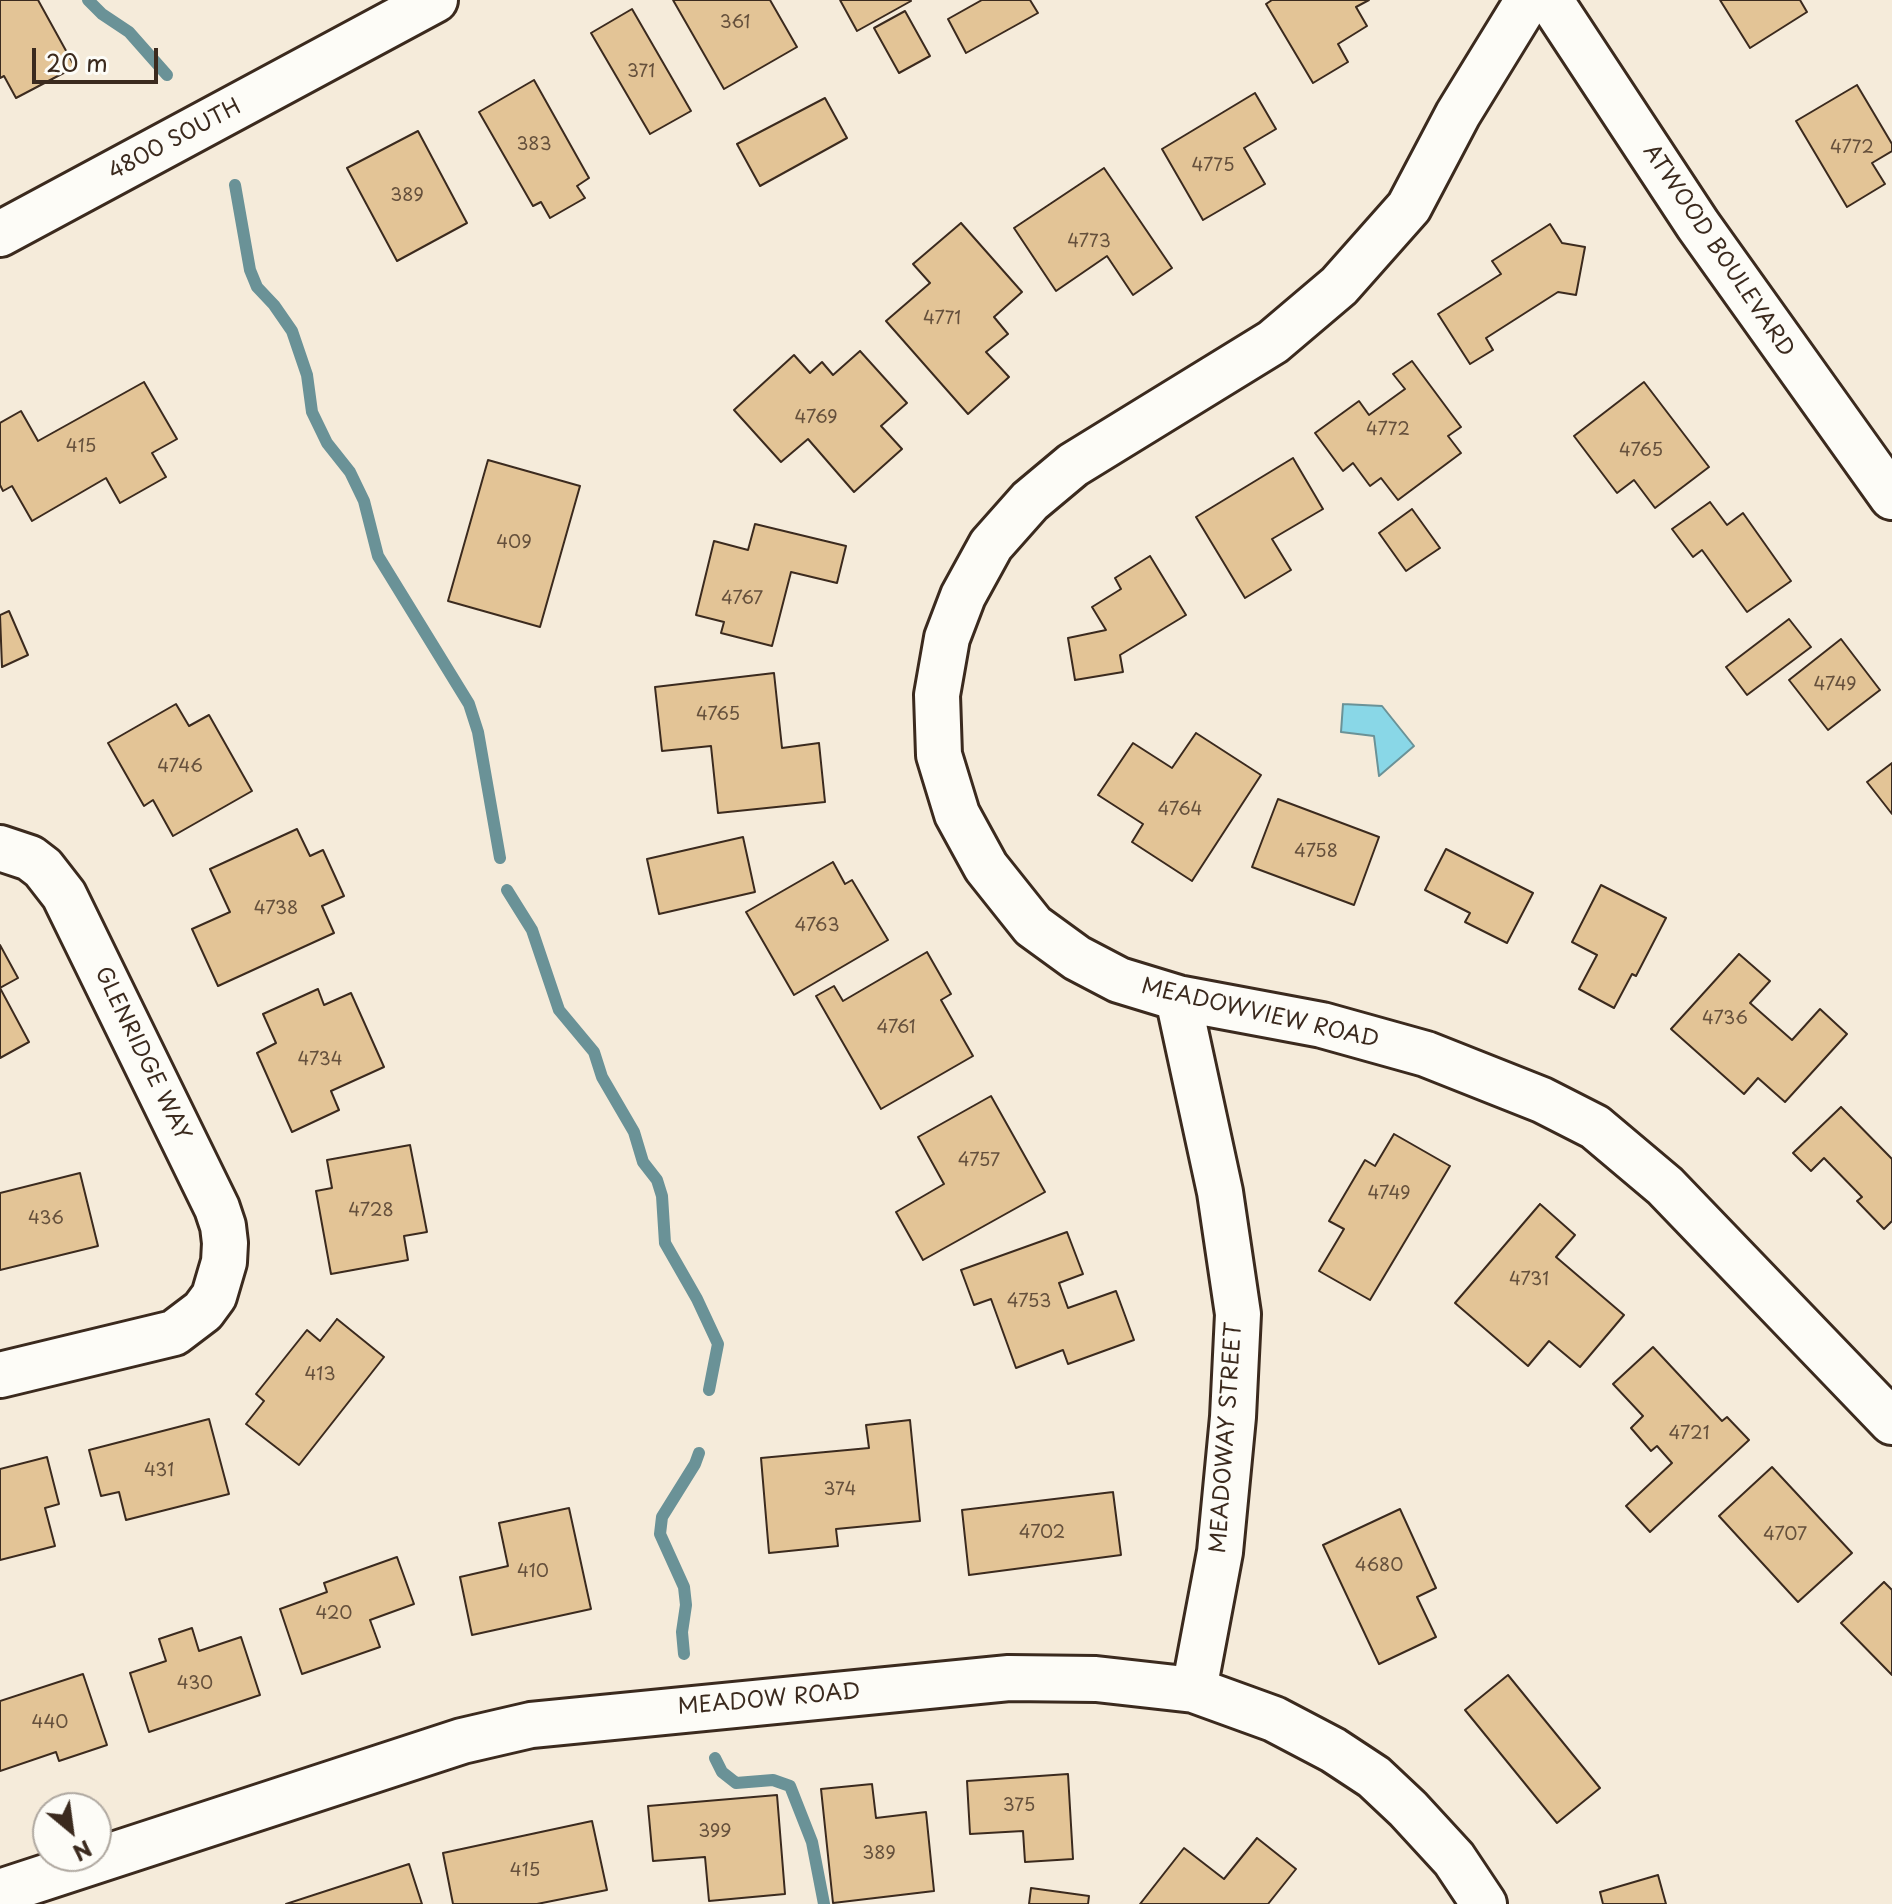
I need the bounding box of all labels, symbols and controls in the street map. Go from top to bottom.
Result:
house number: 361 [720,12,750,34]
scale bar [36,32,162,82]
text: 20 m [46,44,108,80]
house number: 371 [627,61,655,83]
street label: 4800 SOUTH [104,94,246,186]
house number: 383 [516,134,552,156]
house number: 4772 [1830,137,1874,159]
street label: ATWOOD BOULEVARD [1637,140,1799,362]
house number: 4775 [1192,155,1234,177]
house number: 389 [390,185,424,207]
house number: 4773 [1067,231,1111,253]
house number: 4771 [923,308,961,330]
house number: 4769 [795,407,837,429]
house number: 4772 [1366,419,1410,441]
house number: 415 [66,436,96,458]
house number: 4765 [1619,440,1663,462]
house number: 409 [496,532,532,554]
house number: 4767 [721,588,763,610]
house number: 4749 [1813,674,1857,696]
house number: 4765 [696,704,740,726]
house number: 4746 [157,756,203,778]
house number: 4764 [1158,799,1202,821]
house number: 4758 [1294,841,1338,863]
house number: 4738 [254,898,298,920]
house number: 4763 [795,915,839,937]
street label: GLENRIDGE WAY [88,963,196,1145]
street label: MEADOWVIEW ROAD [1139,974,1381,1054]
house number: 4736 [1702,1008,1748,1030]
house number: 4761 [876,1017,916,1039]
house number: 4734 [297,1049,343,1071]
house number: 4757 [958,1150,1000,1172]
house number: 4749 [1367,1183,1411,1205]
house number: 4728 [348,1200,394,1222]
house number: 436 [28,1208,64,1230]
house number: 4731 [1509,1269,1549,1291]
house number: 4753 [1007,1291,1051,1313]
street label: MEADOWAY STREET [1206,1322,1248,1554]
house number: 413 [304,1364,336,1386]
house number: 4721 [1669,1423,1709,1445]
house number: 431 [144,1460,174,1482]
house number: 374 [823,1479,857,1501]
house number: 4702 [1019,1522,1065,1544]
house number: 4707 [1763,1524,1807,1546]
house number: 4680 [1355,1555,1403,1577]
house number: 410 [517,1561,549,1583]
house number: 420 [316,1603,352,1625]
house number: 430 [177,1673,213,1695]
street label: MEADOW ROAD [677,1679,861,1721]
house number: 440 [32,1712,68,1734]
north arrow [32,1792,112,1872]
house number: 375 [1003,1795,1035,1817]
house number: 399 [698,1821,732,1843]
text: N [67,1833,99,1870]
house number: 389 [862,1843,896,1865]
house number: 415 [510,1860,540,1882]

